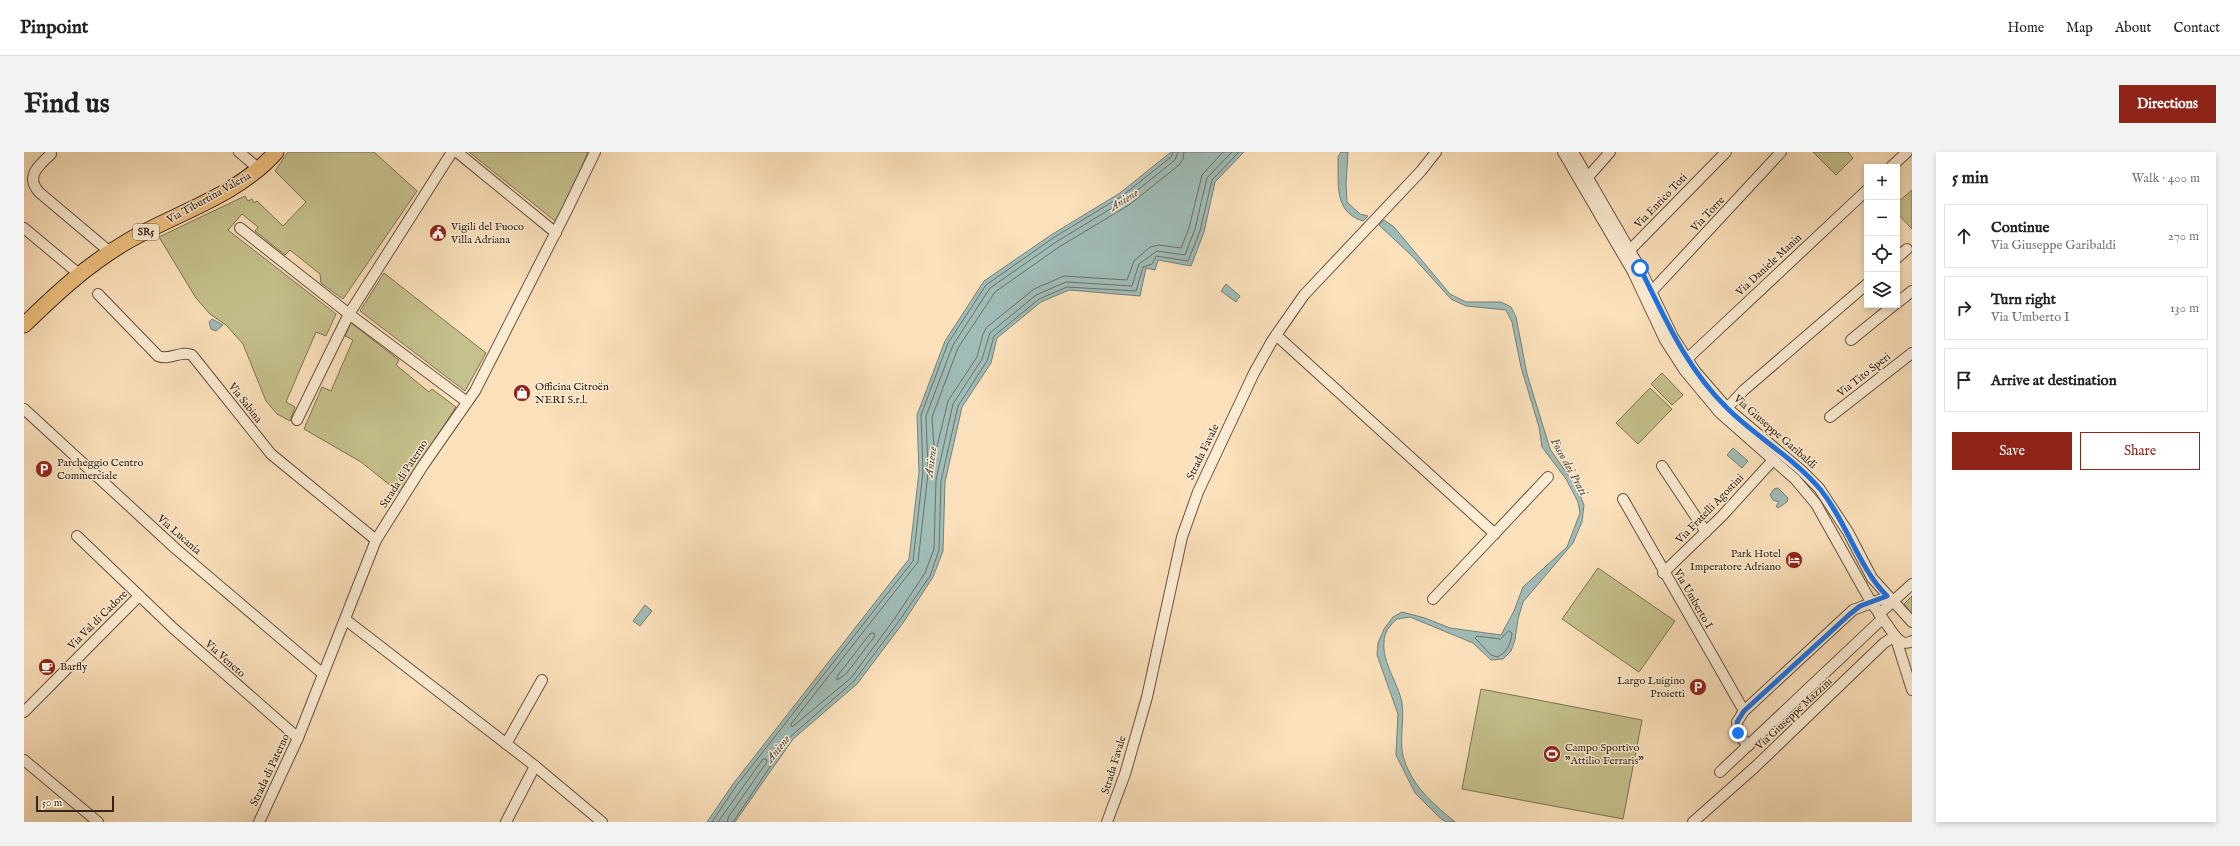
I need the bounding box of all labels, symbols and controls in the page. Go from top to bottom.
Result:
text: Pinpoint [20,16,88,40]
text: Home [2008,19,2044,37]
text: Map [2066,19,2093,37]
text: About [2115,19,2151,37]
text: Contact [2173,19,2220,37]
button: Directions [2119,85,2216,123]
text: Find us [24,87,110,122]
map controls [1864,164,1900,308]
button: + [1864,164,1900,200]
text: 5 min [1952,168,1989,189]
street label: Via Tiburtina Valeria [163,169,254,228]
text: Walk · 400 m [2132,170,2200,187]
street label: Via Enrico Toti [1631,171,1691,232]
water label: Aniene [1105,185,1141,216]
street label: Via Torre [1687,193,1728,235]
button: − [1864,200,1900,236]
text: Continue [1991,218,2049,237]
place label: Vigili del Fuoco Villa Adriana [450,220,524,247]
public building icon: Vigili del Fuoco Villa Adriana [428,223,448,243]
road number: SR5 [133,224,159,240]
icon: ahead [1953,225,1975,247]
text: 270 m [2168,228,2199,245]
street label: Via Daniele Manin [1732,231,1805,300]
button: locate [1864,236,1900,272]
text: Via Giuseppe Garibaldi [1991,237,2116,254]
route start [1631,259,1649,277]
button: layers [1864,272,1900,308]
text: Turn right [1991,290,2056,309]
icon: right [1953,297,1975,319]
text: 130 m [2170,300,2199,317]
text: Via Umberto I [1991,309,2070,326]
street label: Via Tito Speri [1834,350,1894,401]
icon: arrive [1953,369,1975,391]
text: Arrive at destination [1991,371,2117,390]
street label: Via Sabina [224,379,265,426]
place label: Officina Citroën NERI S.r.l. [535,380,609,407]
shop icon: Officina Citroën NERI S.r.l. [512,383,532,403]
street label: Via Giuseppe Garibaldi [1730,391,1820,472]
street label: Strada Favale [1183,422,1223,482]
button: Save [1952,432,2072,470]
button: Share [2080,432,2200,470]
water label: Fosso dei Prati [1547,436,1592,500]
street label: Strada di Paterno [377,437,431,511]
water label: Aniene [921,446,941,480]
place label: Parcheggio Centro Commerciale [57,456,143,483]
parking icon: Parcheggio Centro Commerciale [34,459,54,479]
street label: Via Fratelli Agostini [1672,471,1747,548]
street label: Via Lucania [153,511,204,558]
place label: Park Hotel Imperatore Adriano [1690,547,1781,574]
hotel icon: Park Hotel Imperatore Adriano [1784,550,1804,570]
street label: Via Umberto I [1670,566,1716,632]
street label: Via Val di Cadore [65,587,131,653]
street label: Via Veneto [201,637,248,681]
cafe icon: Barfly [37,657,57,677]
place label: Barfly [60,660,88,674]
place label: Largo Luigino Proietti [1617,674,1685,701]
street label: Via Giuseppe Mazzini [1752,675,1835,754]
parking icon: Largo Luigino Proietti [1688,677,1708,697]
route end [1729,724,1747,742]
street label: Strada di Paterno [247,732,293,808]
water label: Aniene [761,732,794,767]
street label: Strada Favale [1098,734,1130,796]
place label: Campo Sportivo "Attilio Ferraris" [1565,741,1644,768]
sports icon: Campo Sportivo "Attilio Ferraris" [1542,744,1562,764]
scale bar [36,794,114,813]
text: 50 m [42,796,62,810]

